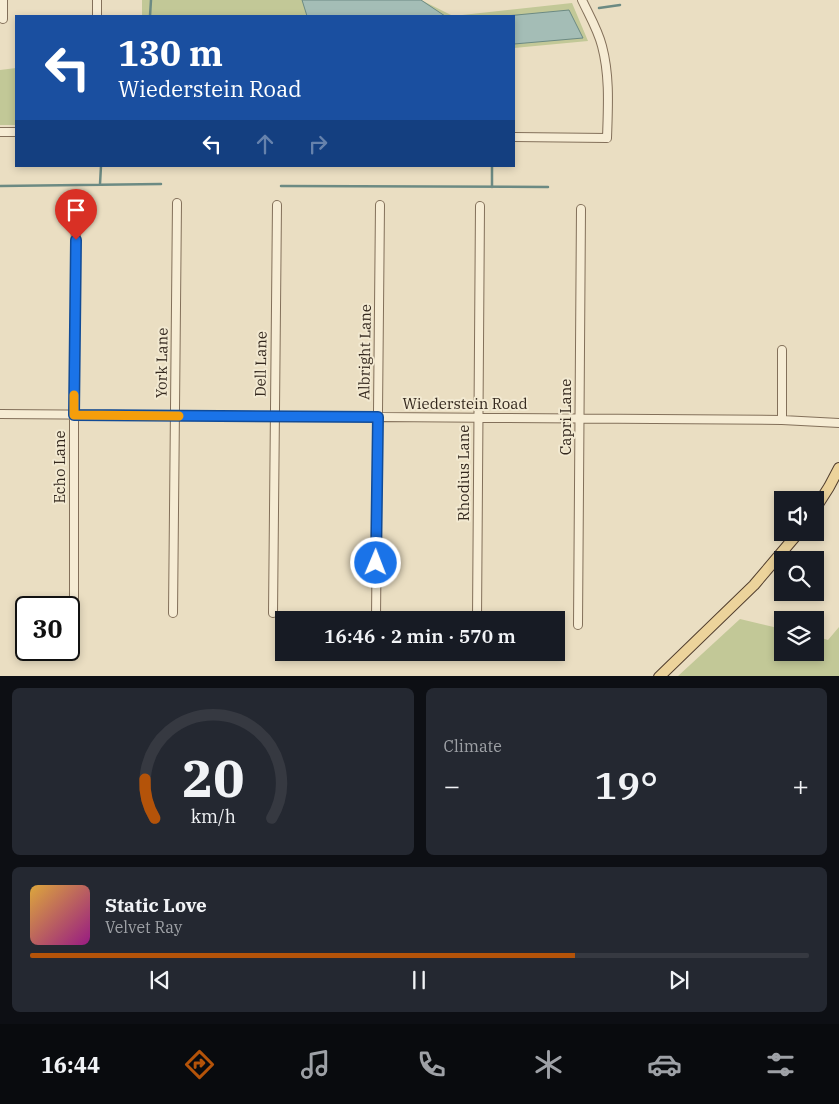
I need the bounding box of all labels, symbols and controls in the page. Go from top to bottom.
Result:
text: 130 m [118,30,223,76]
icon: left [35,35,100,100]
text: Wiederstein Road [118,74,302,103]
icon: left [198,130,226,158]
icon: ahead [251,130,279,158]
icon: right [304,130,332,158]
pin [55,189,97,240]
icon: arrive [62,196,90,224]
street label: Albright Lane [354,304,375,400]
street label: York Lane [151,328,172,398]
street label: Dell Lane [250,331,271,397]
street label: Capri Lane [556,379,575,455]
street label: Wiederstein Road [402,394,528,413]
street label: Rhodius Lane [454,425,473,521]
street label: Echo Lane [50,430,69,504]
map controls [774,491,824,661]
button: sound [774,491,824,541]
position arrow [349,536,401,588]
button: search [774,551,824,601]
speed limit sign: 30 [15,596,80,661]
button: layers [774,611,824,661]
text: 16:46 · 2 min · 570 m [324,624,516,648]
text: Climate [444,736,502,756]
text: 20 [182,744,244,811]
text: 19° [595,760,658,809]
text: − [444,767,460,804]
text: + [792,767,809,804]
text: km/h [190,805,235,828]
text: Static Love [105,893,207,917]
text: Velvet Ray [105,917,182,937]
icon: previous [146,966,174,994]
icon: pause [405,966,433,994]
icon: next [665,966,693,994]
icon: directions [182,1047,217,1082]
icon: music [298,1047,333,1082]
icon: phone [414,1047,449,1082]
icon: climate [531,1047,566,1082]
icon: car [647,1047,682,1082]
icon: filters [763,1047,798,1082]
text: 16:44 [41,1050,100,1079]

